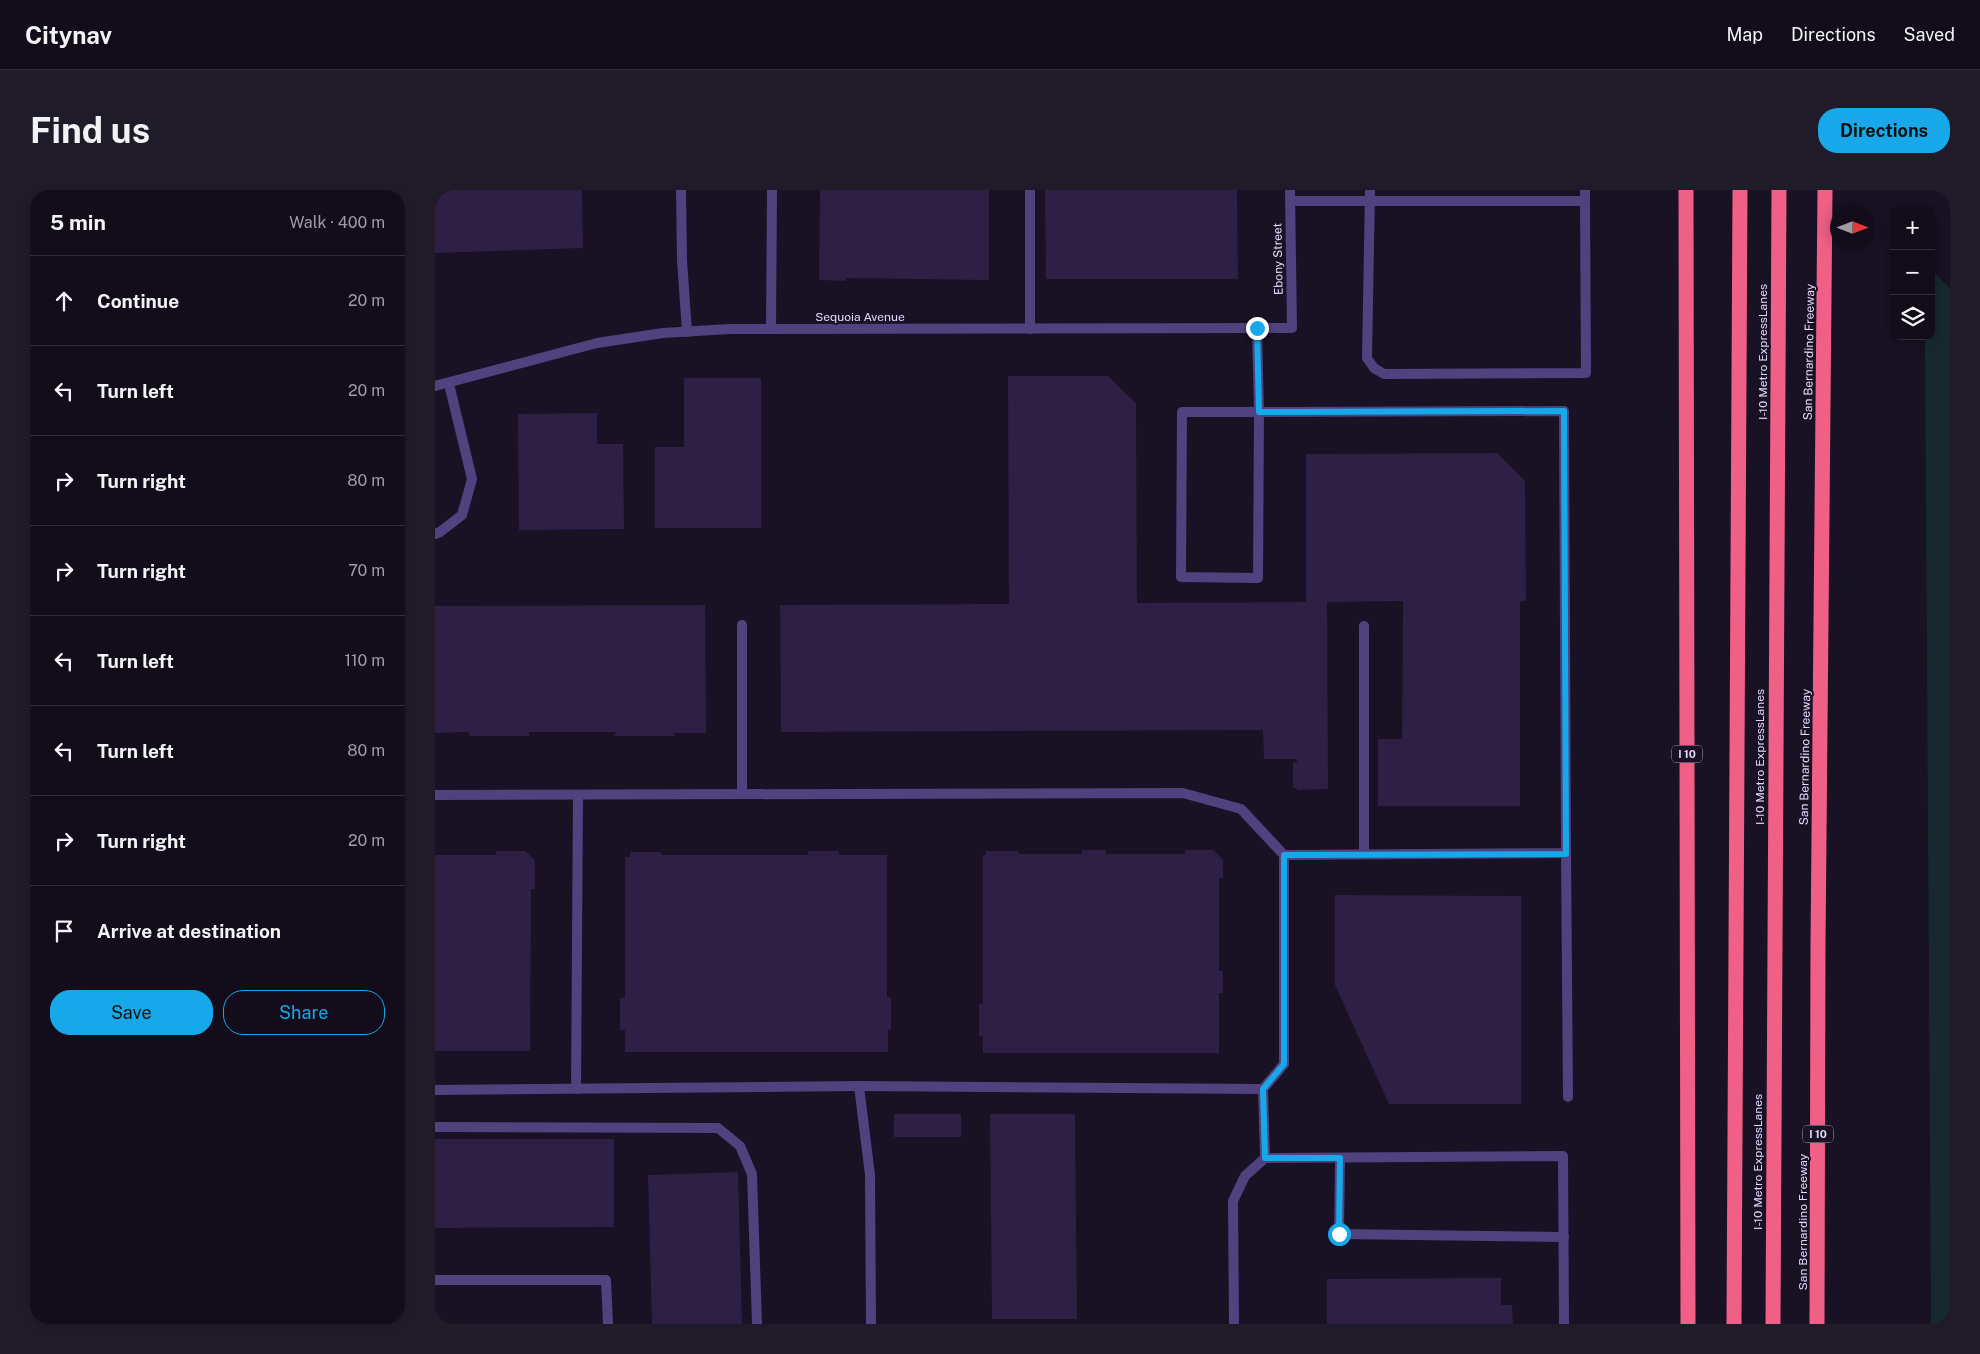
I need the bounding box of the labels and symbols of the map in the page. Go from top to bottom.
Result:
north arrow [1830,205,1875,250]
street label: Ebony Street [1270,222,1286,295]
street label: San Bernardino Freeway [1801,283,1817,420]
street label: I-10 Metro ExpressLanes [1756,284,1770,420]
street label: Sequoia Avenue [815,310,905,324]
route end [1246,317,1269,340]
street label: San Bernardino Freeway [1797,688,1813,825]
street label: I-10 Metro ExpressLanes [1753,689,1767,825]
road number: I 10 [1672,746,1702,762]
street label: I-10 Metro ExpressLanes [1751,1094,1765,1230]
road number: I 10 [1803,1126,1833,1142]
street label: San Bernardino Freeway [1796,1153,1810,1290]
route start [1328,1223,1351,1246]

